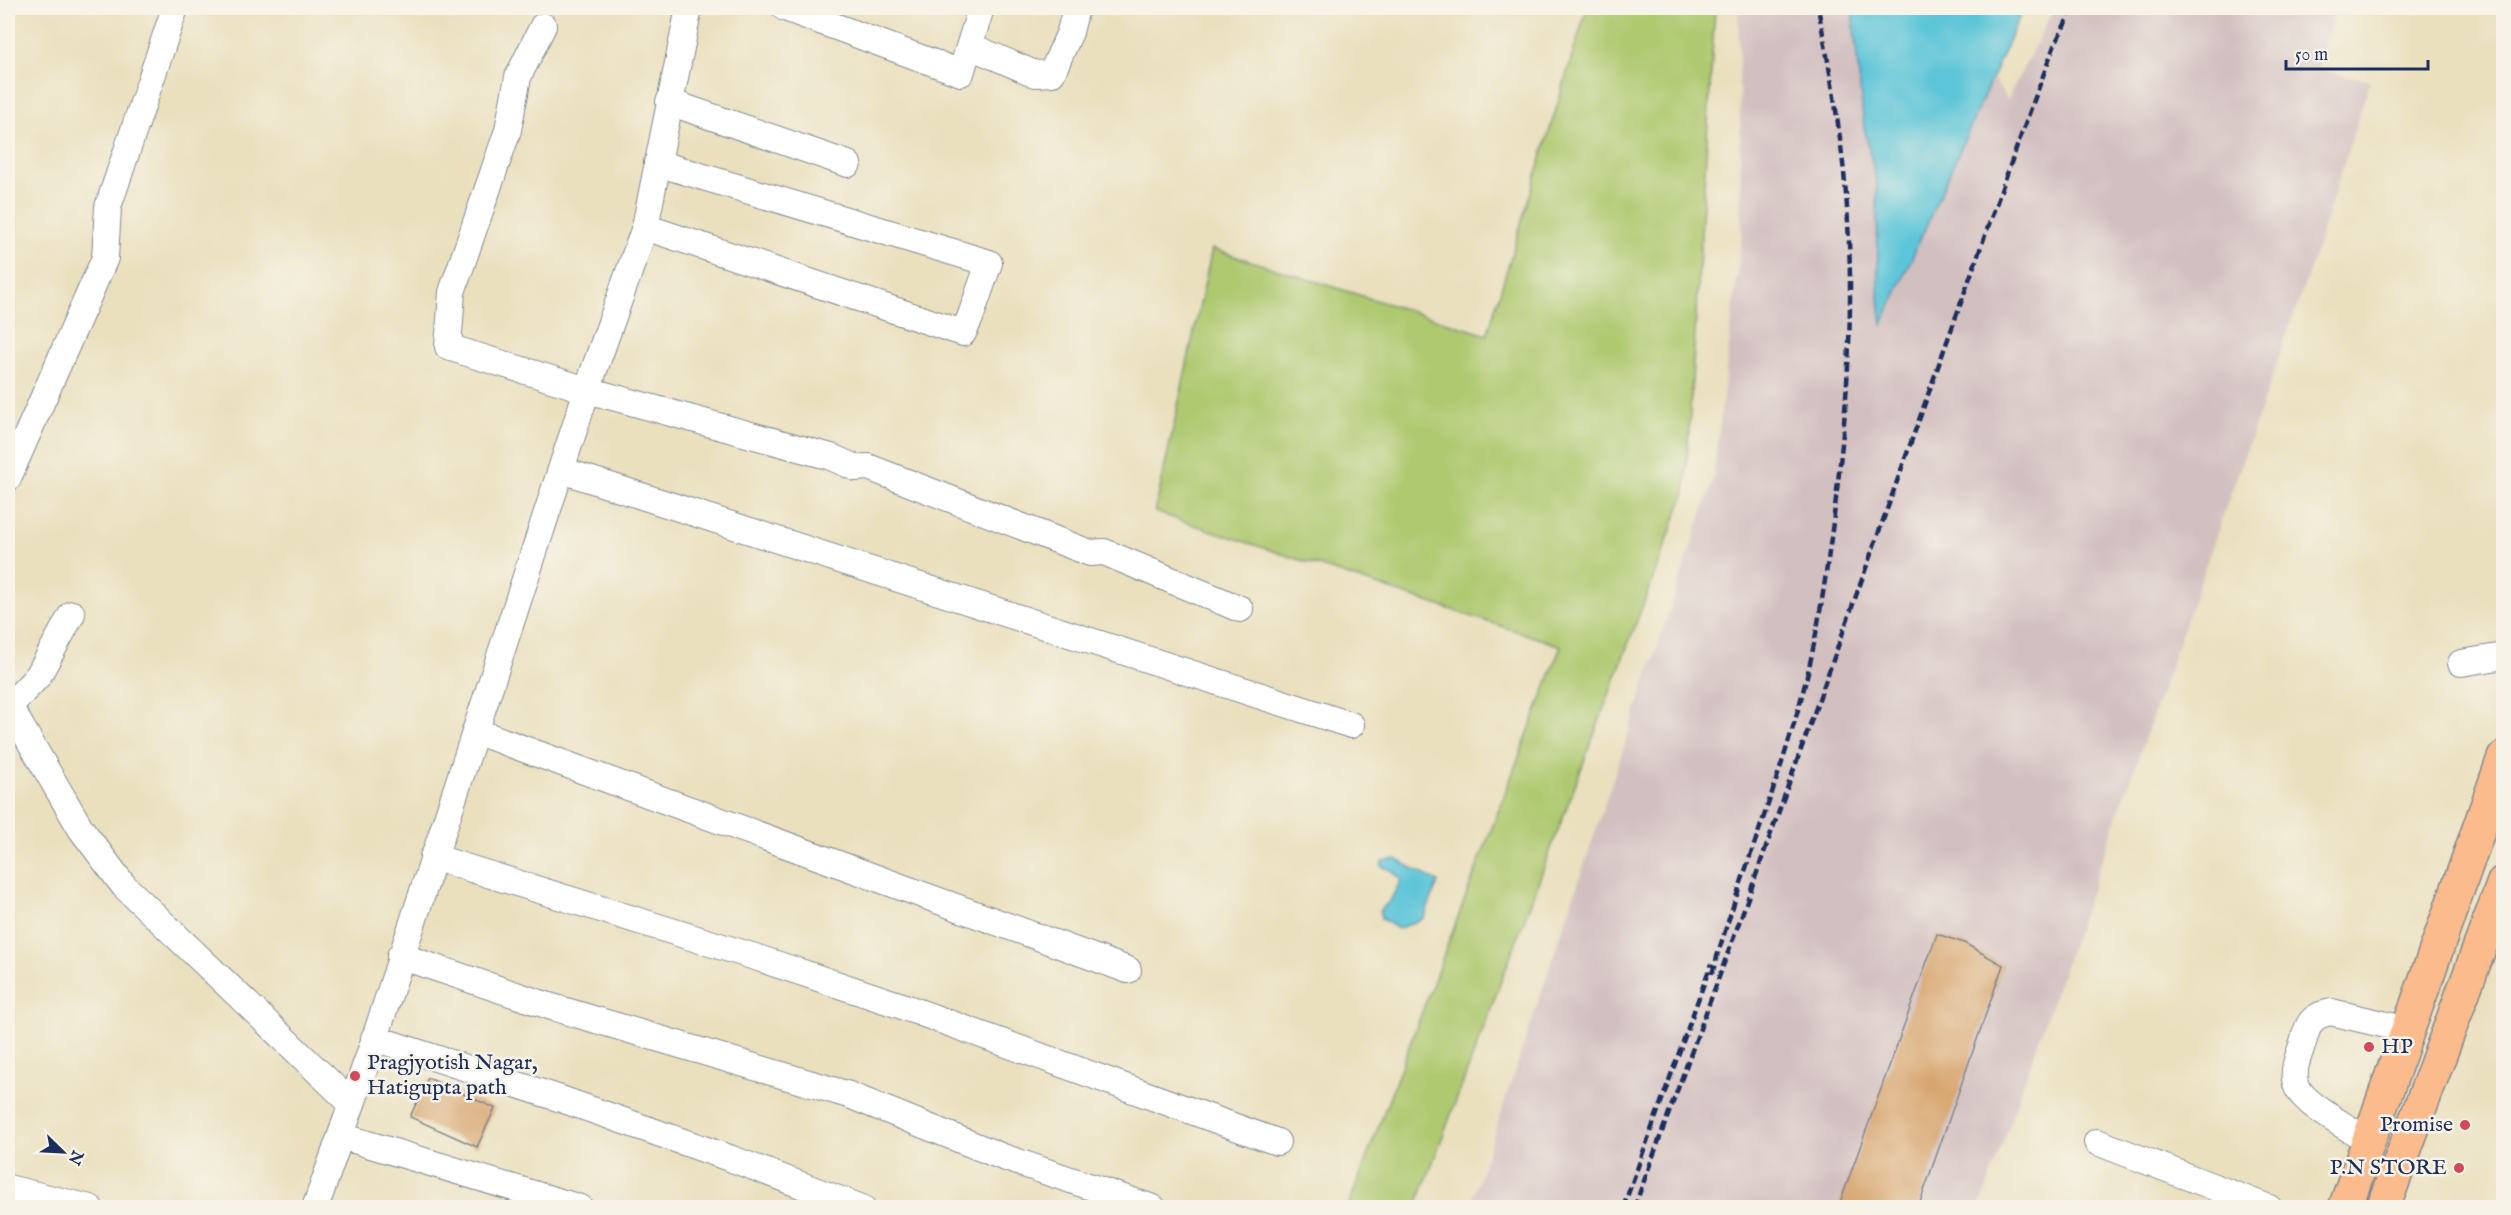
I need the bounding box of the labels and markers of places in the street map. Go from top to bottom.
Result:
place label: HP [2381,1033,2413,1061]
marker: HP [2362,1040,2376,1054]
place label: Pragjyotish Nagar, Hatigupta path [367,1049,538,1102]
marker: Pragjyotish Nagar, Hatigupta path [348,1069,362,1083]
place label: Promise [2380,1111,2453,1139]
marker: Promise [2458,1118,2472,1132]
place label: P.N STORE [2330,1154,2447,1182]
marker: P.N STORE [2452,1161,2466,1175]

